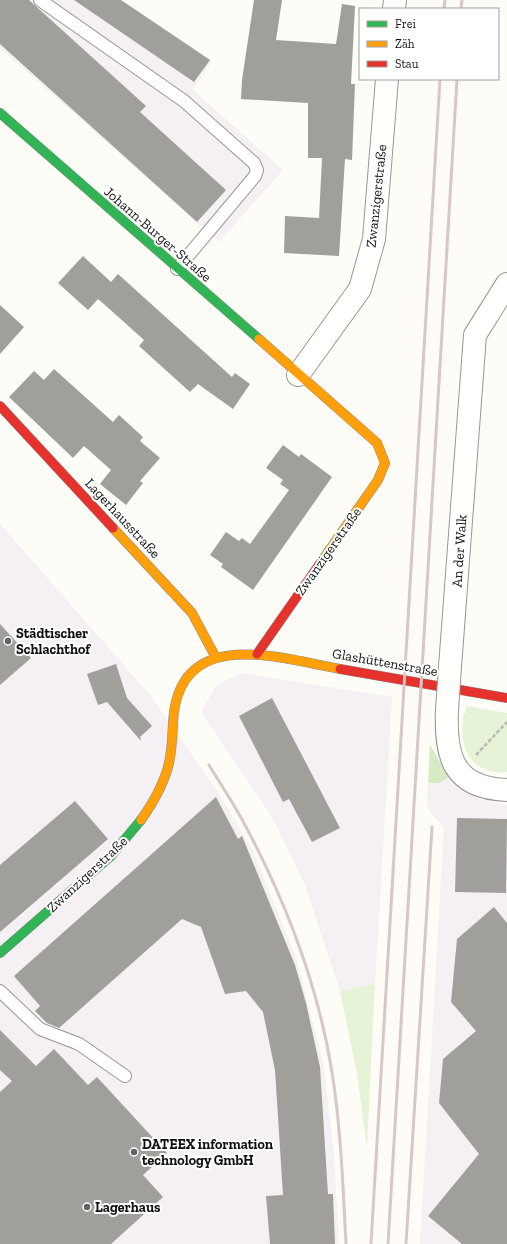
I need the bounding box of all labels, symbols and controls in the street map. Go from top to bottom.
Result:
legend [359,8,499,80]
text: Frei [395,17,416,31]
text: Zäh [395,37,415,51]
text: Stau [395,57,419,71]
street label: Zwanzigerstraße [363,143,390,248]
street label: Johann-Burger-Straße [101,183,215,286]
street label: Lagerhausstraße [81,475,164,562]
street label: Zwanzigerstraße [292,504,365,599]
street label: An der Walk [448,513,471,588]
place label: Städtischer Schlachthof [16,625,91,658]
marker: Städtischer Schlachthof [3,636,13,646]
street label: Glashüttenstraße [331,645,439,680]
street label: Zwanzigerstraße [44,833,131,916]
place label: DATEEX information technology GmbH [142,1136,274,1169]
marker: DATEEX information technology GmbH [129,1147,139,1157]
place label: Lagerhaus [95,1199,161,1216]
marker: Lagerhaus [82,1202,92,1212]

